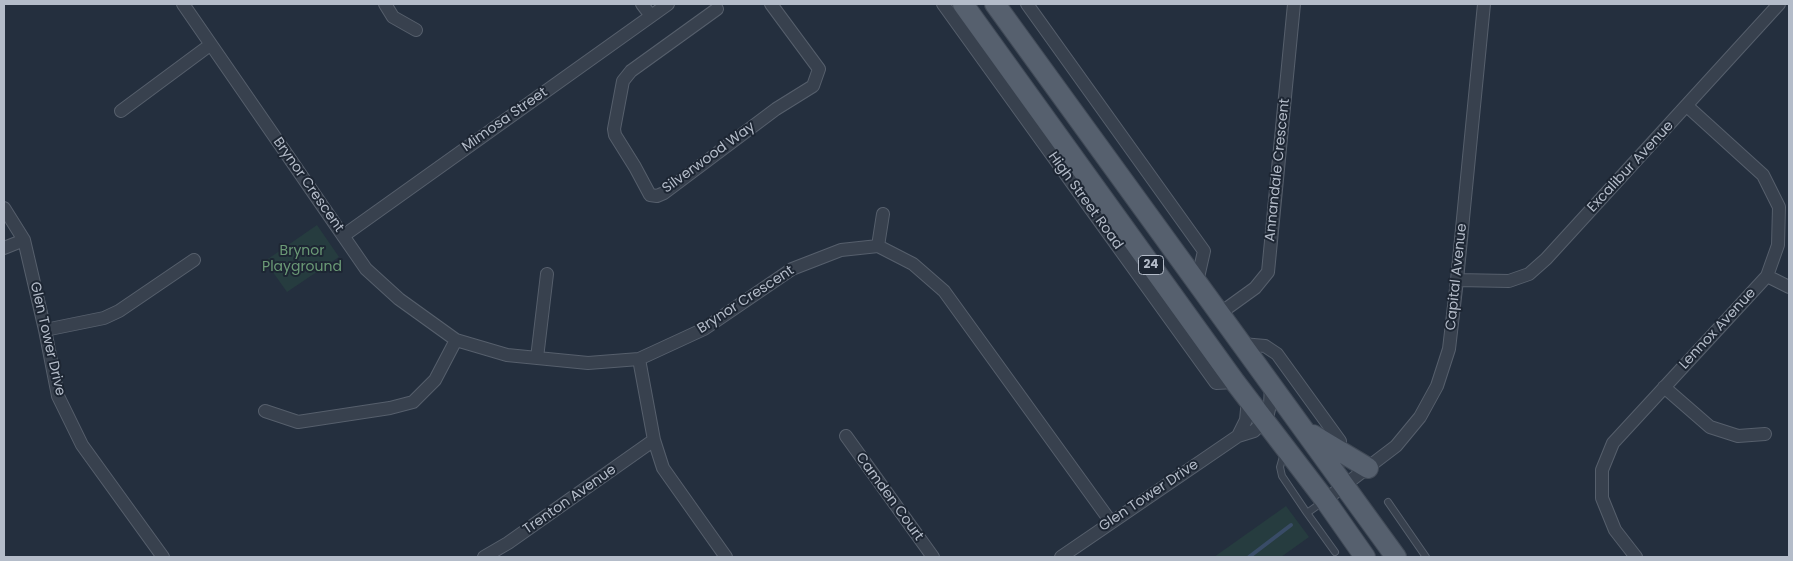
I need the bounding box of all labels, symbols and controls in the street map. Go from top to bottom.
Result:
street label: Mimosa Street [459,84,551,156]
street label: Annandale Crescent [1262,98,1294,242]
street label: Excalibur Avenue [1584,118,1678,216]
street label: Silverwood Way [659,119,759,197]
street label: Brynor Crescent [269,134,347,236]
street label: High Street Road [1044,149,1126,253]
street label: Capital Avenue [1443,223,1471,331]
park label: Brynor Playground [262,243,342,276]
road number: 24 [1138,256,1164,274]
street label: Brynor Crescent [695,263,797,337]
street label: Glen Tower Drive [26,280,68,398]
street label: Lennox Avenue [1676,285,1760,373]
street label: Camden Court [851,450,927,544]
street label: Glen Tower Drive [1096,456,1202,536]
street label: Trenton Avenue [520,462,620,538]

